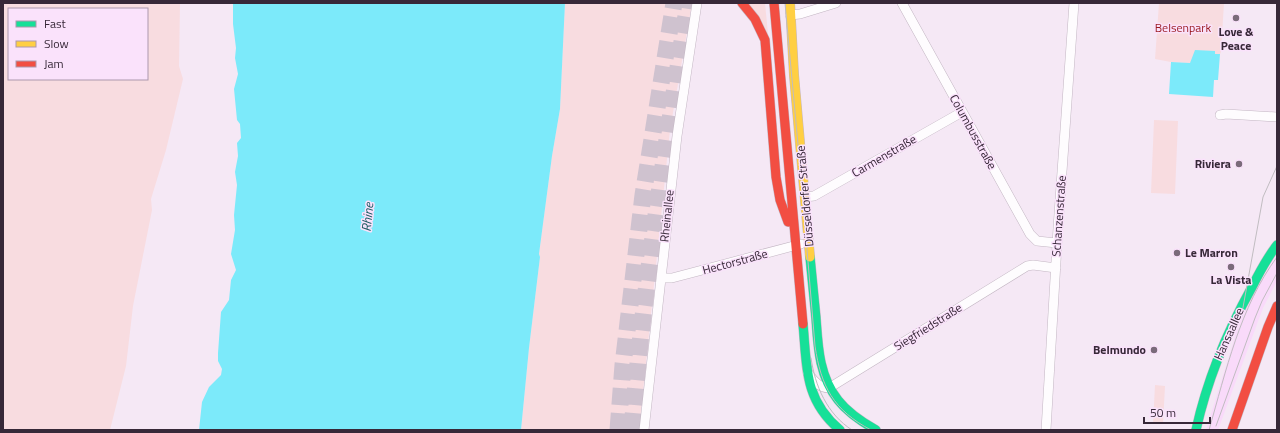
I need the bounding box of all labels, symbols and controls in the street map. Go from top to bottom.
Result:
legend [8,8,148,80]
marker: Love & Peace [1231,13,1241,23]
text: Fast [44,14,67,33]
park label: Belsenpark [1155,18,1212,37]
place label: Love & Peace [1218,22,1254,55]
text: Slow [44,34,69,53]
text: Jam [44,54,64,73]
street label: Columbusstraße [945,91,1002,173]
street label: Carmenstraße [848,129,920,182]
street label: Düsseldorfer Straße [791,145,818,247]
place label: Riviera [1195,154,1231,173]
marker: Riviera [1234,159,1244,169]
street label: Schanzenstraße [1046,175,1071,257]
street label: Rheinallee [654,189,679,243]
water label: Rhine [356,201,379,232]
place label: Le Marron [1185,243,1238,262]
street label: Hectorstraße [700,244,770,279]
marker: Le Marron [1172,248,1182,258]
marker: La Vista [1226,262,1236,272]
place label: La Vista [1211,270,1251,289]
street label: Siegfriedstraße [890,298,966,355]
street label: Hansaallee [1209,304,1249,363]
place label: Belmundo [1093,340,1146,359]
marker: Belmundo [1149,345,1159,355]
scale bar [1144,399,1210,425]
text: 50 m [1150,403,1176,422]

